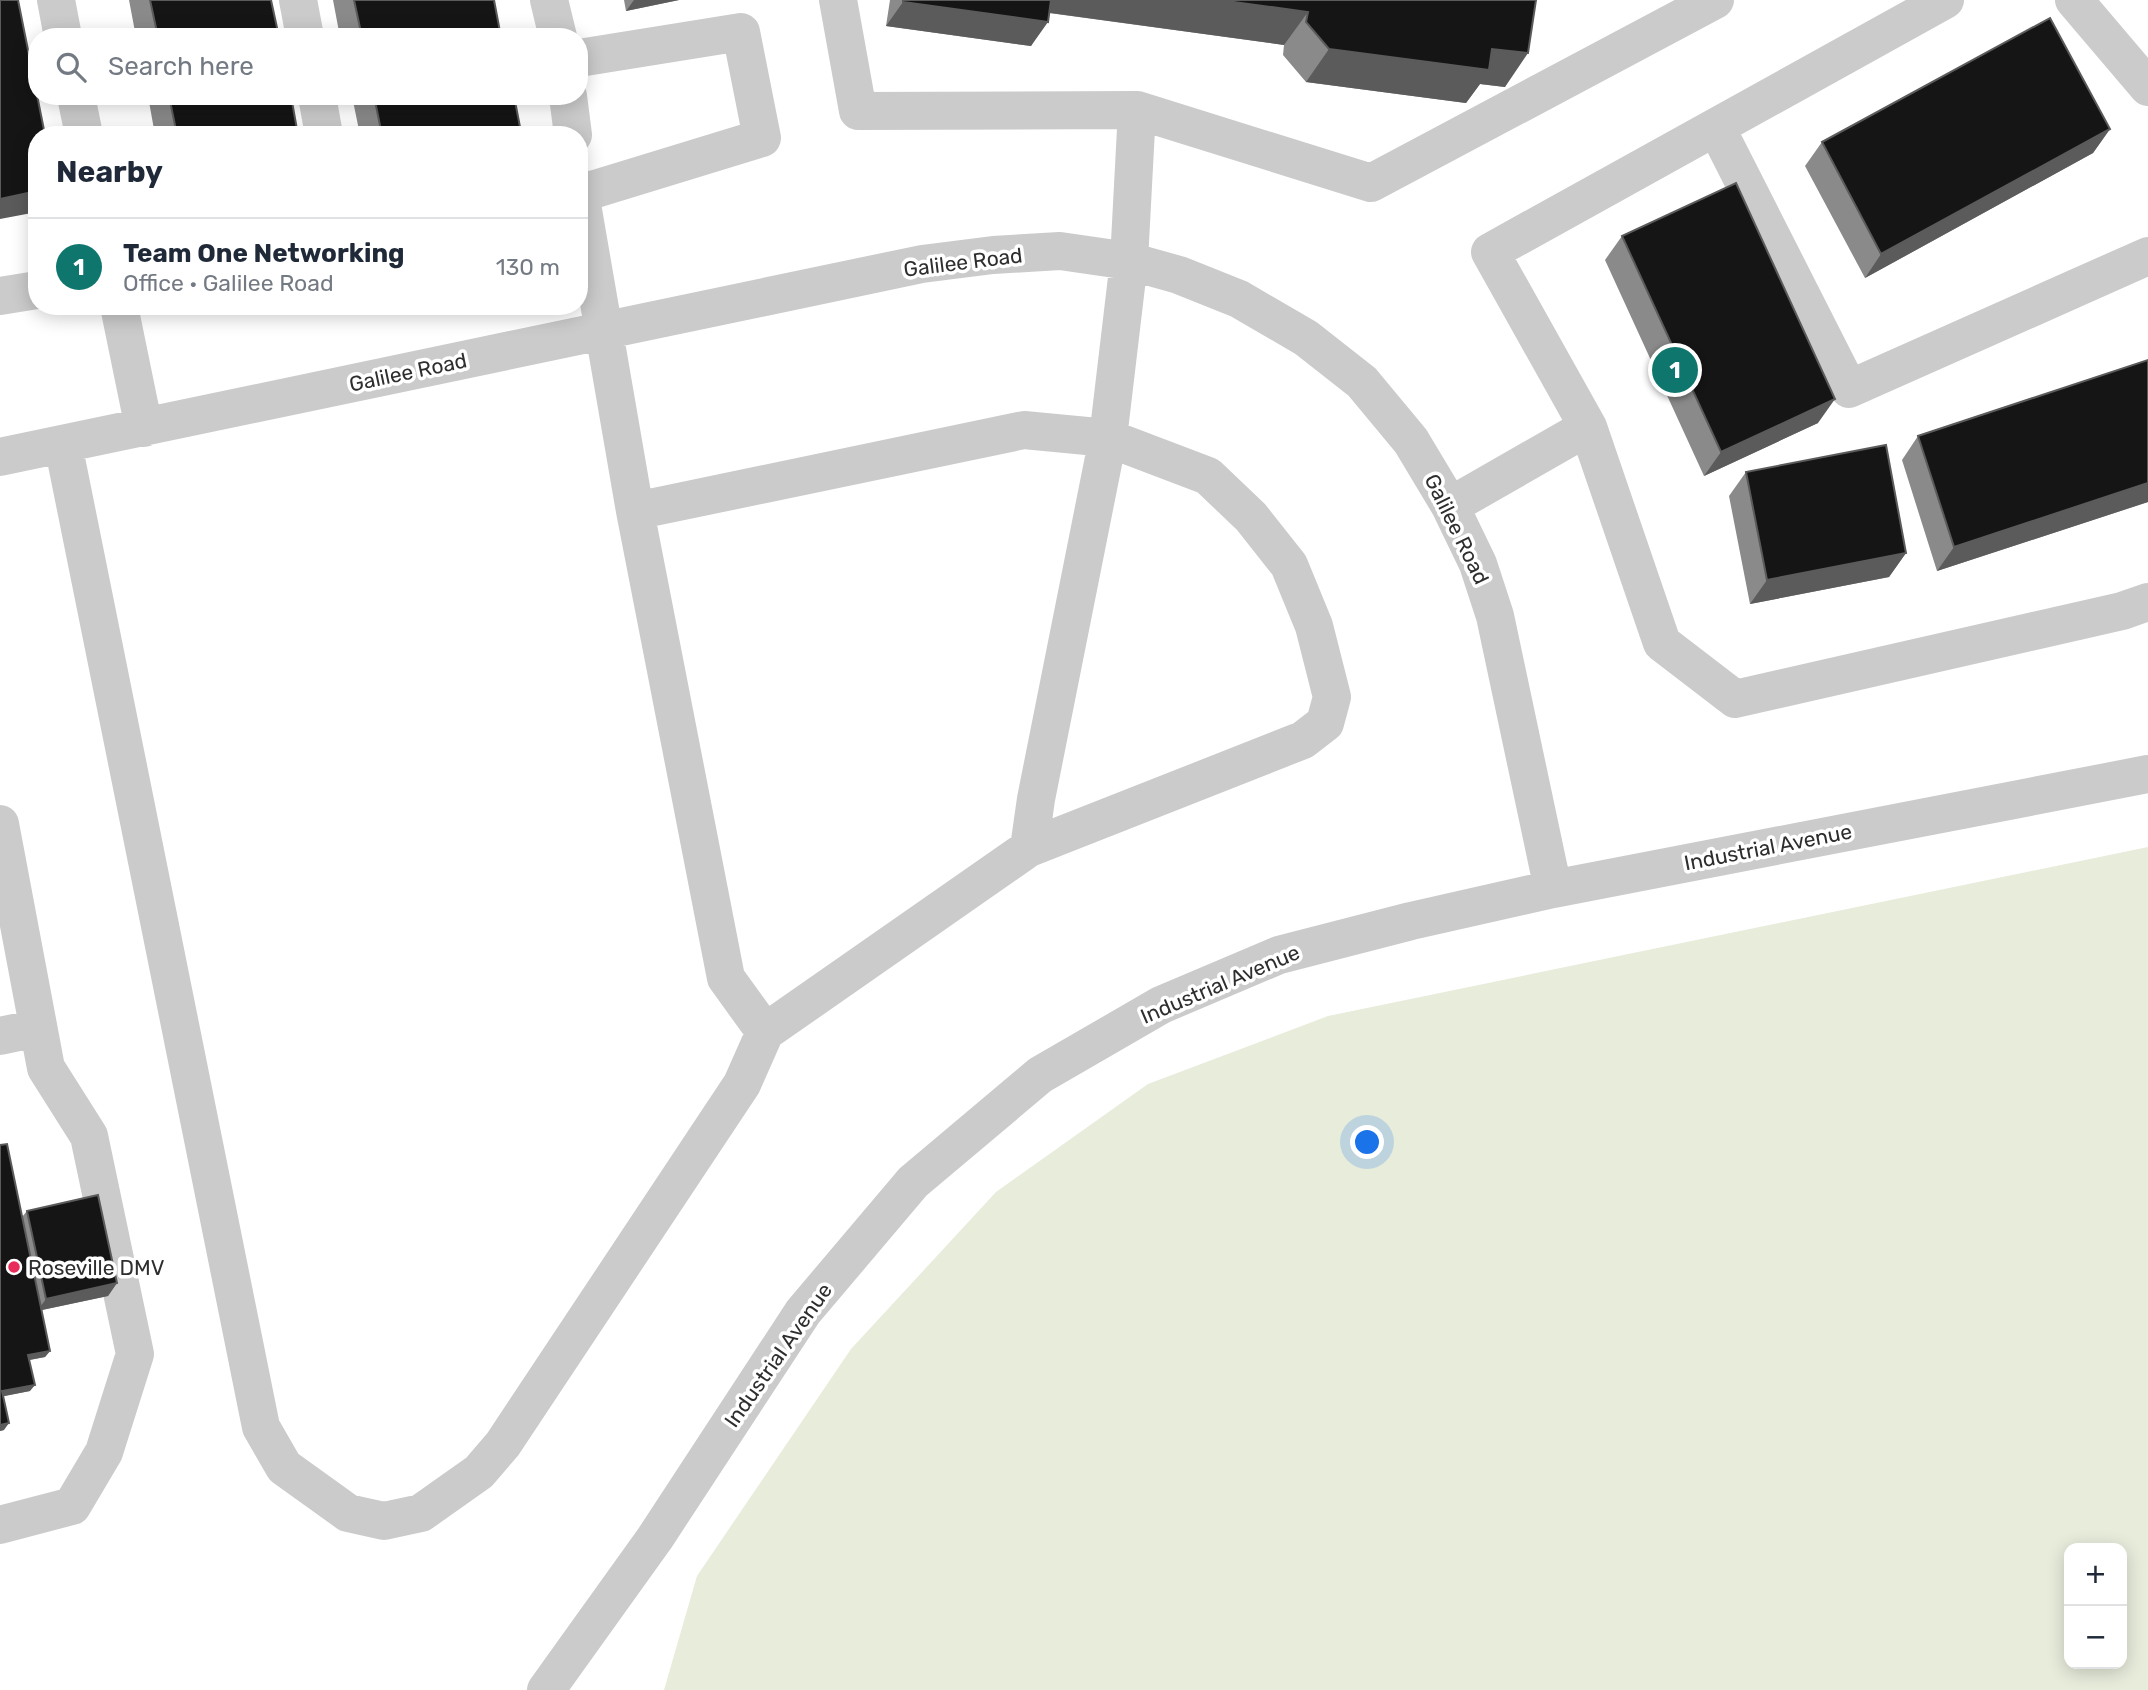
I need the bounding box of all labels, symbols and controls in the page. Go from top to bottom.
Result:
search box [28,28,588,105]
icon: search [52,48,90,86]
text: Search here [108,51,254,82]
text: Nearby [56,154,163,190]
text: Team One Networking [123,238,405,269]
street label: Galilee Road [902,242,1024,282]
text: 1 [73,253,85,281]
text: 130 m [496,253,560,281]
text: Office · Galilee Road [123,269,334,297]
pin: 1 [1652,344,1698,396]
street label: Galilee Road [347,347,469,397]
street label: Galilee Road [1420,470,1494,588]
street label: Industrial Avenue [1682,818,1854,876]
street label: Industrial Avenue [1137,939,1303,1029]
your location [1350,1125,1384,1159]
place label: Roseville DMV [28,1255,165,1280]
marker: Roseville DMV [6,1259,22,1275]
street label: Industrial Avenue [719,1278,837,1432]
map controls [2064,1543,2127,1669]
button: + [2064,1543,2127,1606]
button: − [2064,1606,2127,1669]

